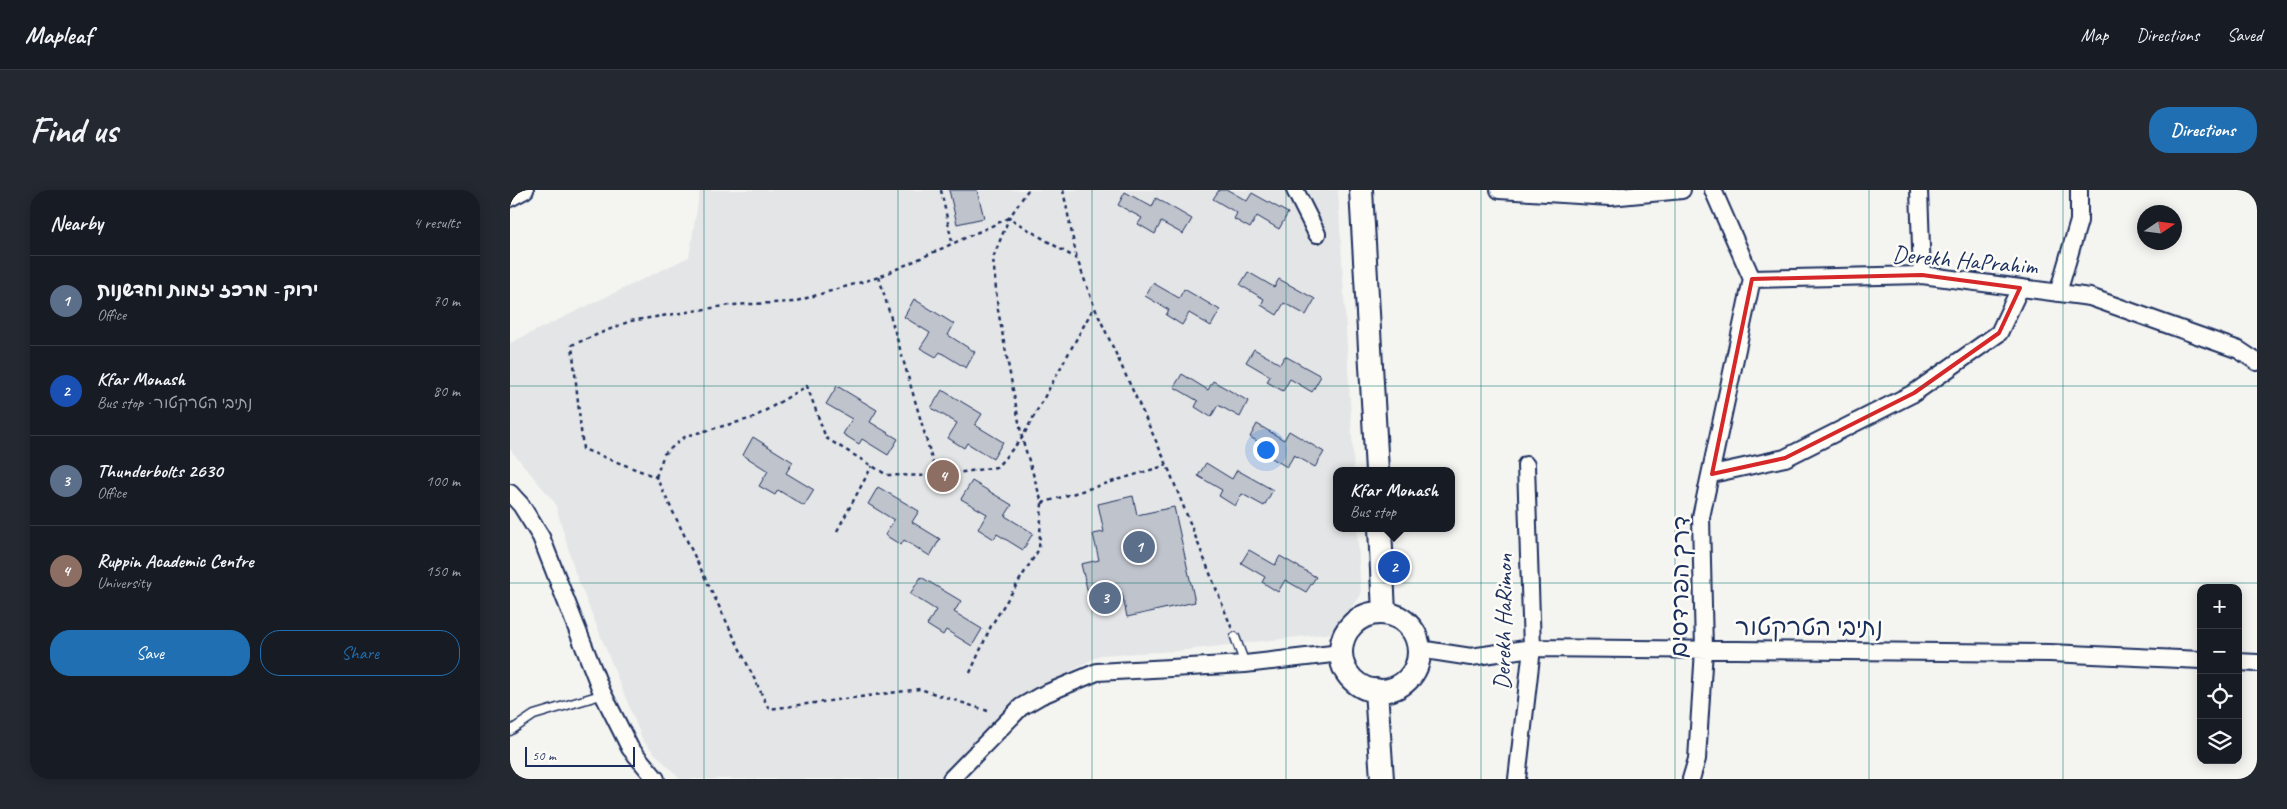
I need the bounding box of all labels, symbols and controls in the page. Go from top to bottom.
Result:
text: Mapleaf [25,20,92,50]
text: Map [2081,24,2108,46]
text: Directions [2136,24,2199,46]
text: Saved [2227,24,2262,46]
button: Directions [2149,107,2257,153]
text: Find us [30,108,117,153]
north arrow [2137,205,2182,250]
text: Nearby [50,210,103,236]
text: 4 results [413,213,460,233]
street label: Derekh HaPrahim [1891,239,2040,281]
text: ירוק - מרכז יזמות וחדשנות [97,278,318,302]
text: 1 [62,291,70,311]
text: 70 m [433,291,460,311]
text: Office [97,305,126,325]
text: Kfar Monash [97,367,185,391]
text: 2 [62,381,70,401]
text: 80 m [433,381,460,401]
text: Bus stop · נתיבי הטרקטור [97,393,252,413]
your location [1253,437,1279,463]
pin: 4 [927,457,959,495]
text: Thunderbolts 2630 [97,459,222,483]
popup [1333,467,1455,532]
text: 3 [62,471,70,491]
text: 100 m [426,471,460,491]
text: Kfar Monash [1350,478,1438,502]
text: Office [97,483,126,503]
text: Bus stop [1350,502,1396,522]
street label: דרך הפרדסים [1664,516,1696,658]
pin: 1 [1123,528,1155,566]
pin: 2 [1378,548,1410,586]
text: Ruppin Academic Centre [97,549,253,573]
street label: Derekh HaRimon [1487,553,1519,690]
text: 4 [62,561,70,581]
text: 150 m [426,561,460,581]
text: University [97,573,150,593]
pin: 3 [1089,579,1121,617]
map controls [2197,584,2242,764]
button: + [2197,584,2242,629]
street label: נתיבי הטרקטור [1735,612,1883,642]
button: − [2197,629,2242,674]
button: Save [50,630,250,676]
button: Share [260,630,460,676]
button: locate [2197,674,2242,719]
button: layers [2197,719,2242,764]
scale bar [525,744,635,767]
text: 50 m [532,747,556,764]

